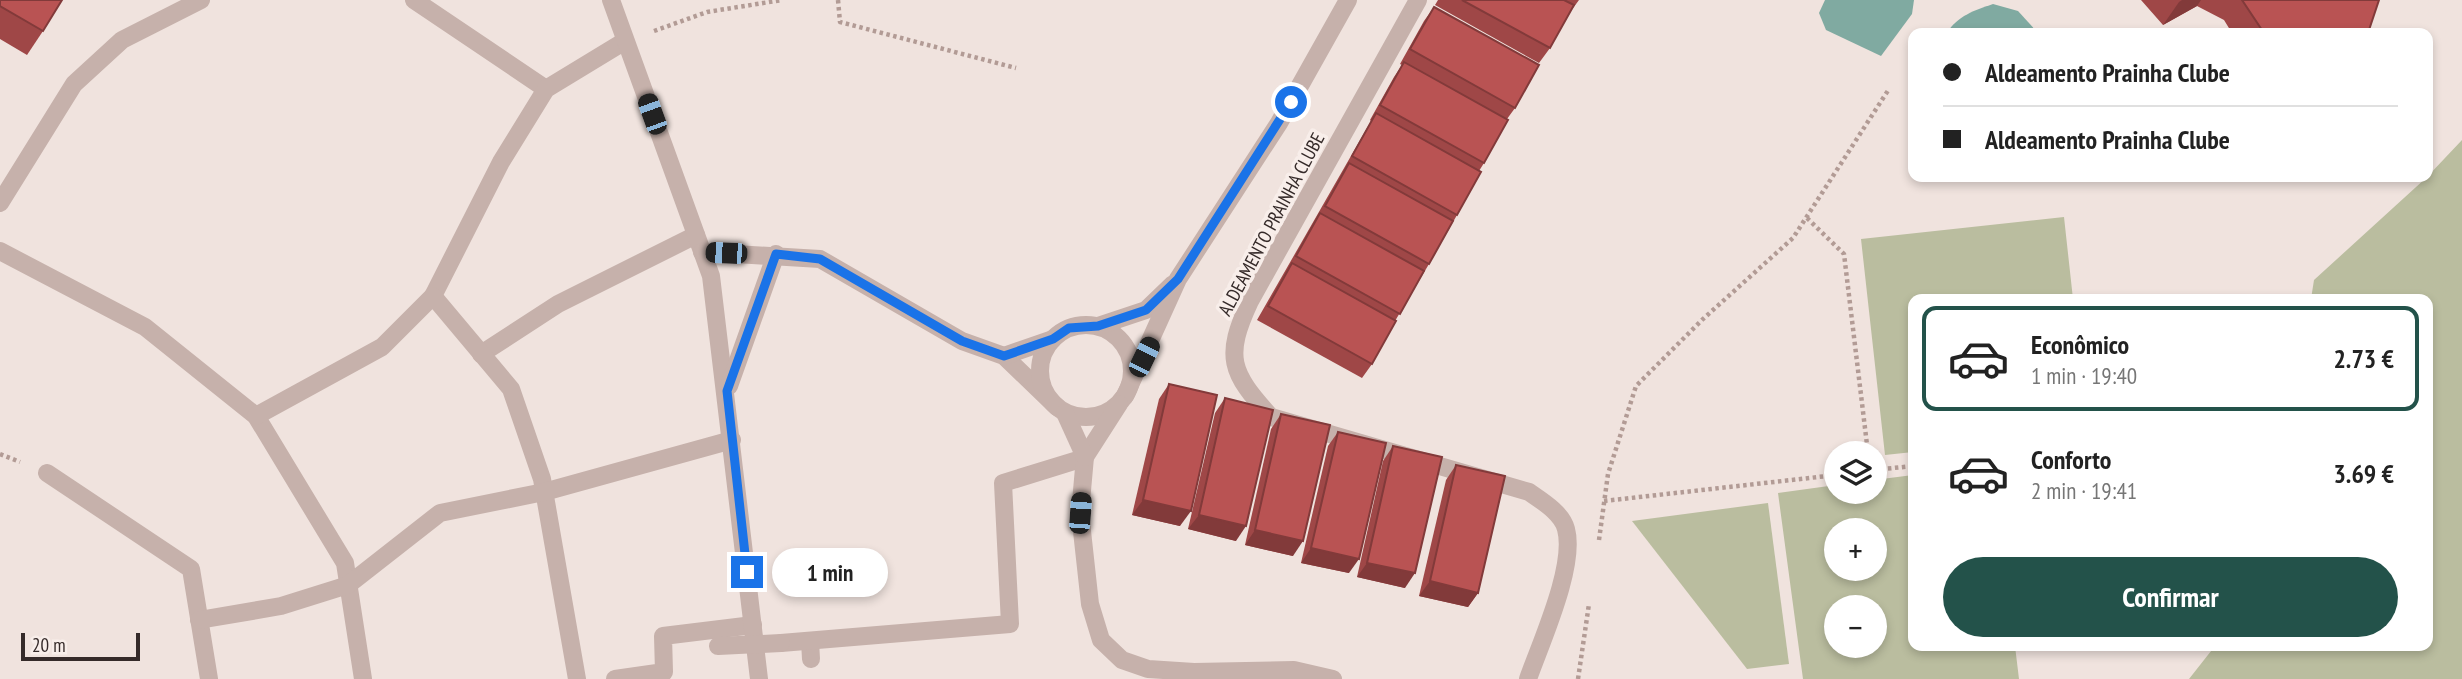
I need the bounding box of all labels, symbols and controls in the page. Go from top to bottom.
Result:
text: Aldeamento Prainha Clube [1985,56,2230,89]
route start [1275,86,1307,118]
car [635,91,670,137]
text: Aldeamento Prainha Clube [1985,123,2230,156]
street label: ALDEAMENTO PRAINHA CLUBE [1213,128,1329,320]
car [705,242,748,264]
icon: car [1947,327,2010,390]
text: Econômico [2031,328,2129,361]
car [1126,334,1163,380]
text: 2.73 € [2333,342,2394,375]
text: 1 min · 19:40 [2031,361,2137,390]
map controls [1824,441,1887,658]
button: layers [1824,441,1887,504]
icon: car [1947,442,2010,505]
text: Conforto [2031,443,2111,476]
text: 3.69 € [2333,457,2394,490]
text: 2 min · 19:41 [2031,476,2137,505]
car [1069,491,1092,535]
button: + [1824,518,1887,581]
callout: 1 min [772,548,887,596]
route end [731,556,763,588]
button: Confirmar [1943,557,2398,637]
text: 1 min [807,558,853,587]
button: − [1824,595,1887,658]
scale bar [21,630,140,662]
text: 20 m [32,633,66,657]

